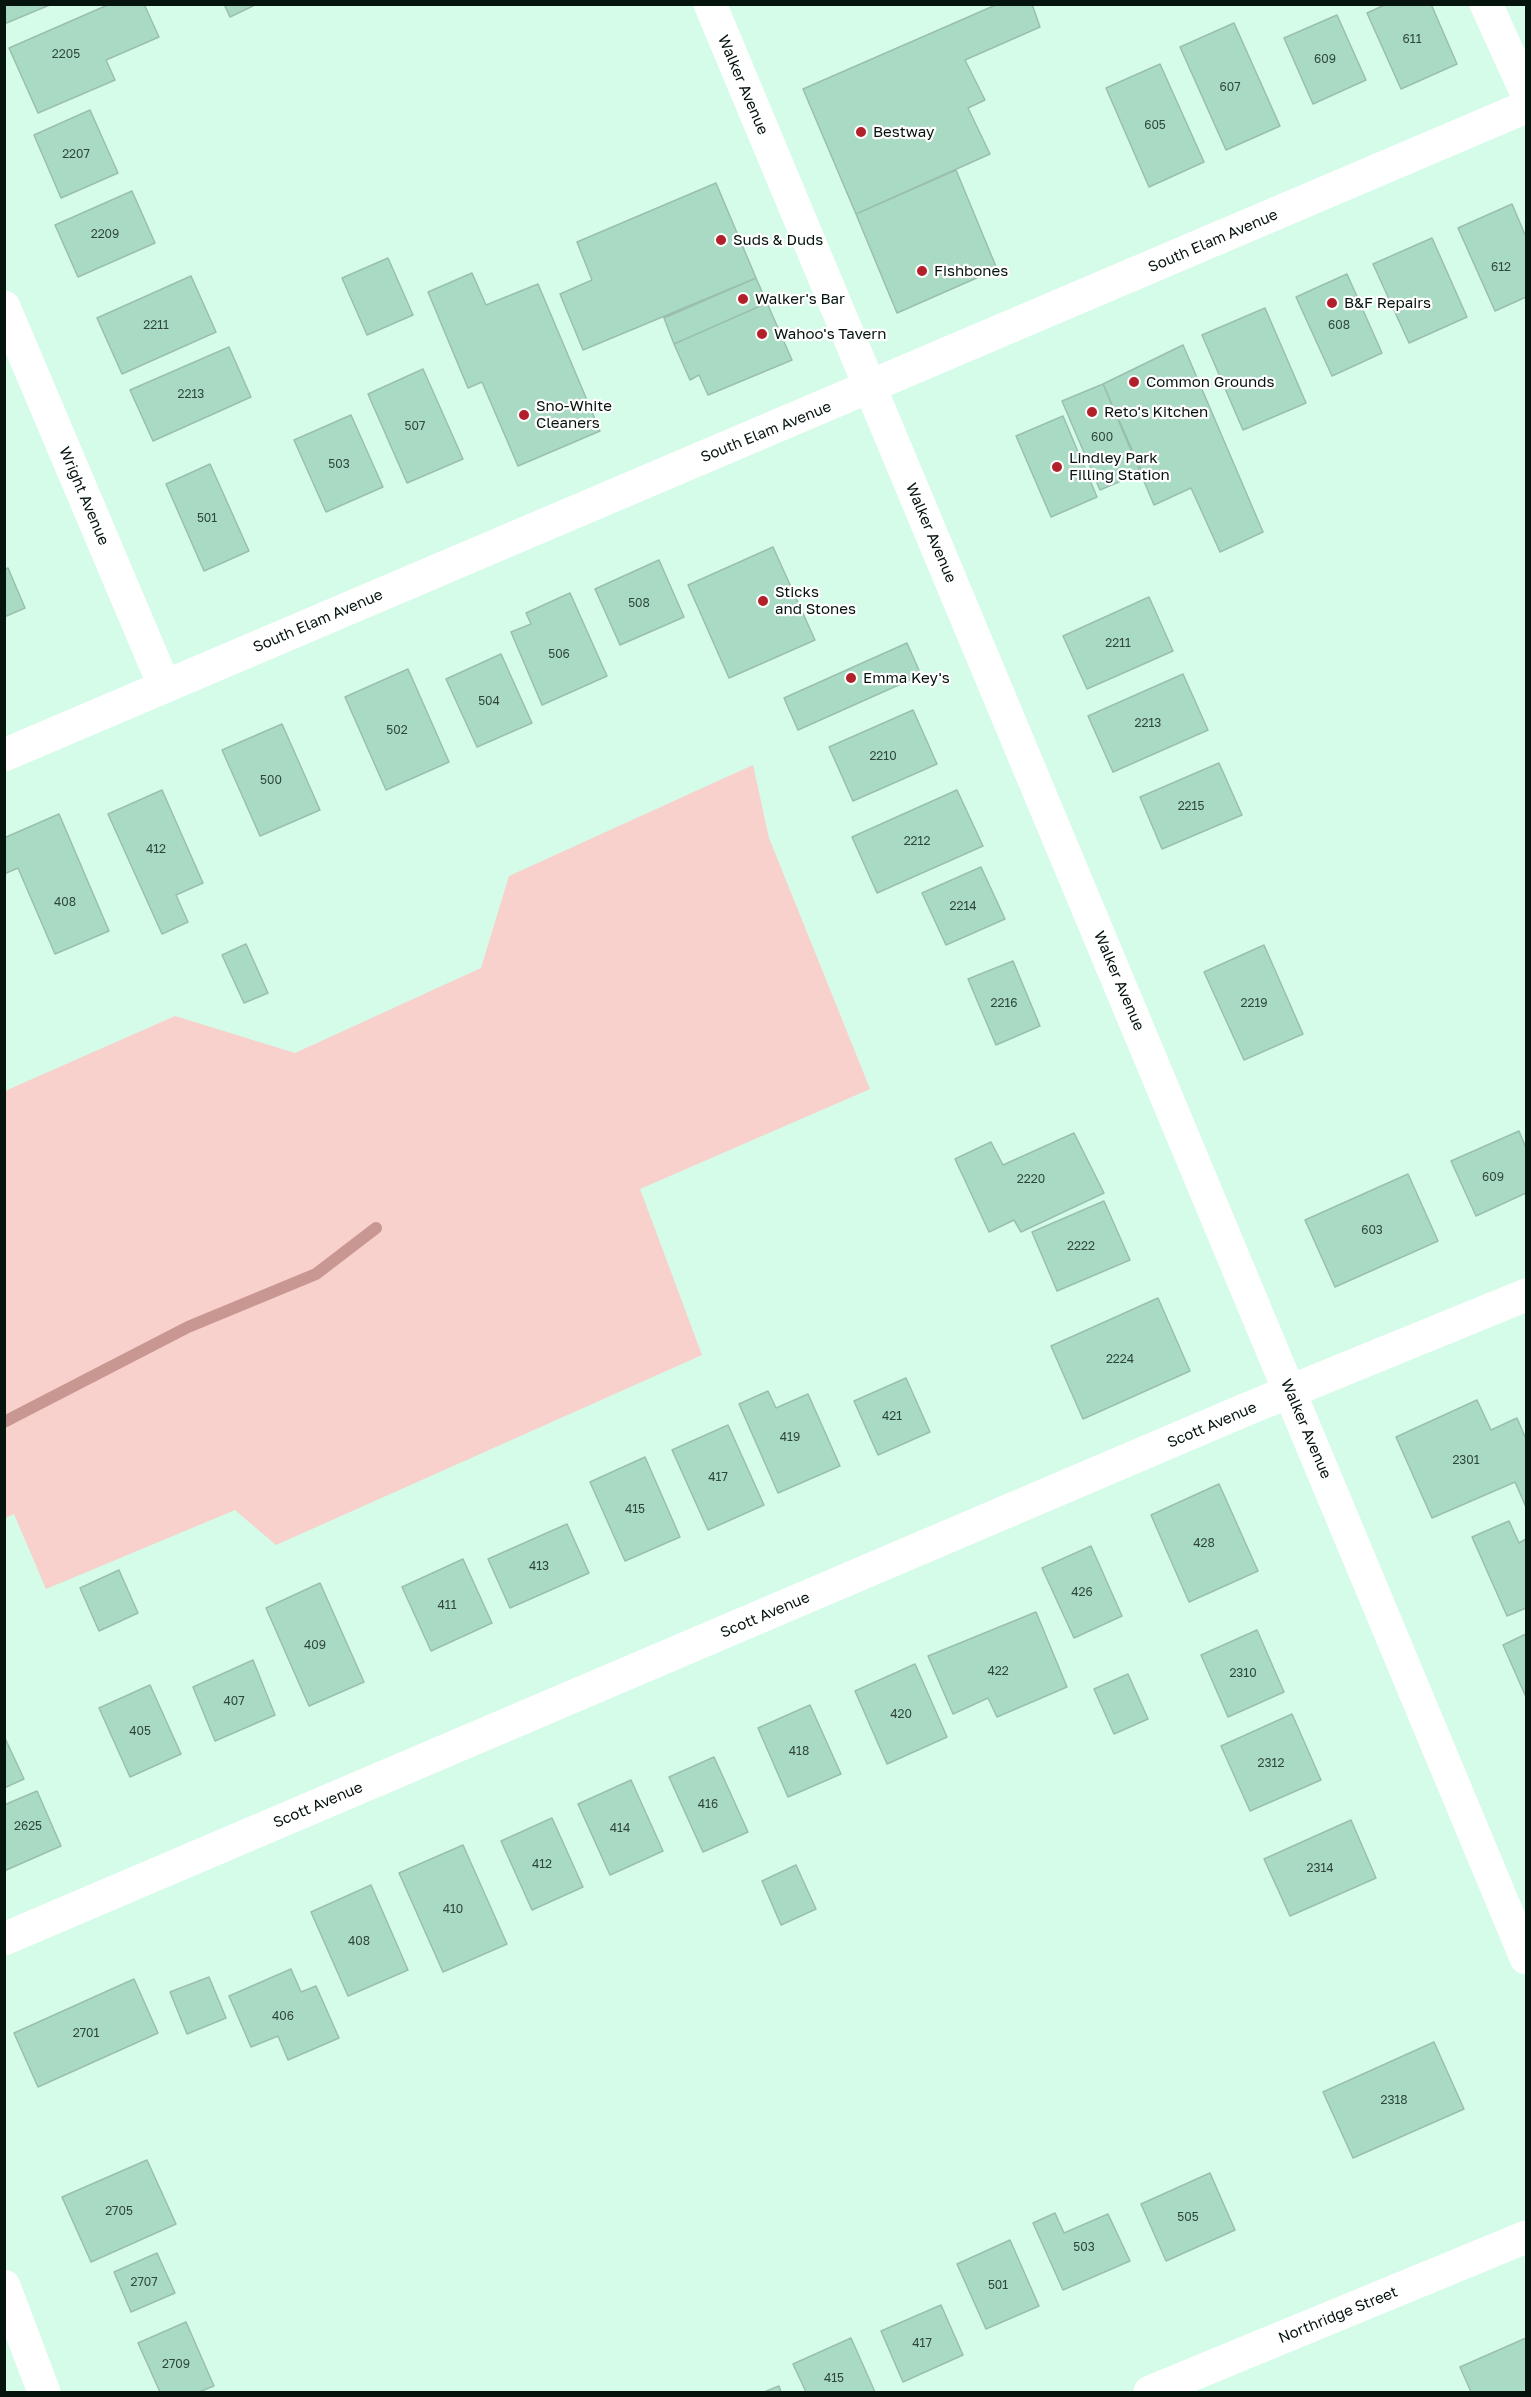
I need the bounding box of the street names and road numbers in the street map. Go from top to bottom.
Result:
street label: Walker Avenue [714,32,772,138]
street label: South Elam Avenue [1145,206,1281,276]
street label: South Elam Avenue [698,398,834,466]
street label: Wright Avenue [55,444,113,548]
street label: Walker Avenue [902,480,960,586]
street label: South Elam Avenue [250,586,386,656]
street label: Walker Avenue [1090,928,1148,1034]
street label: Walker Avenue [1277,1376,1335,1482]
street label: Scott Avenue [1165,1398,1259,1452]
street label: Scott Avenue [718,1588,812,1642]
street label: Scott Avenue [271,1778,365,1832]
street label: Northridge Street [1276,2283,1400,2347]

